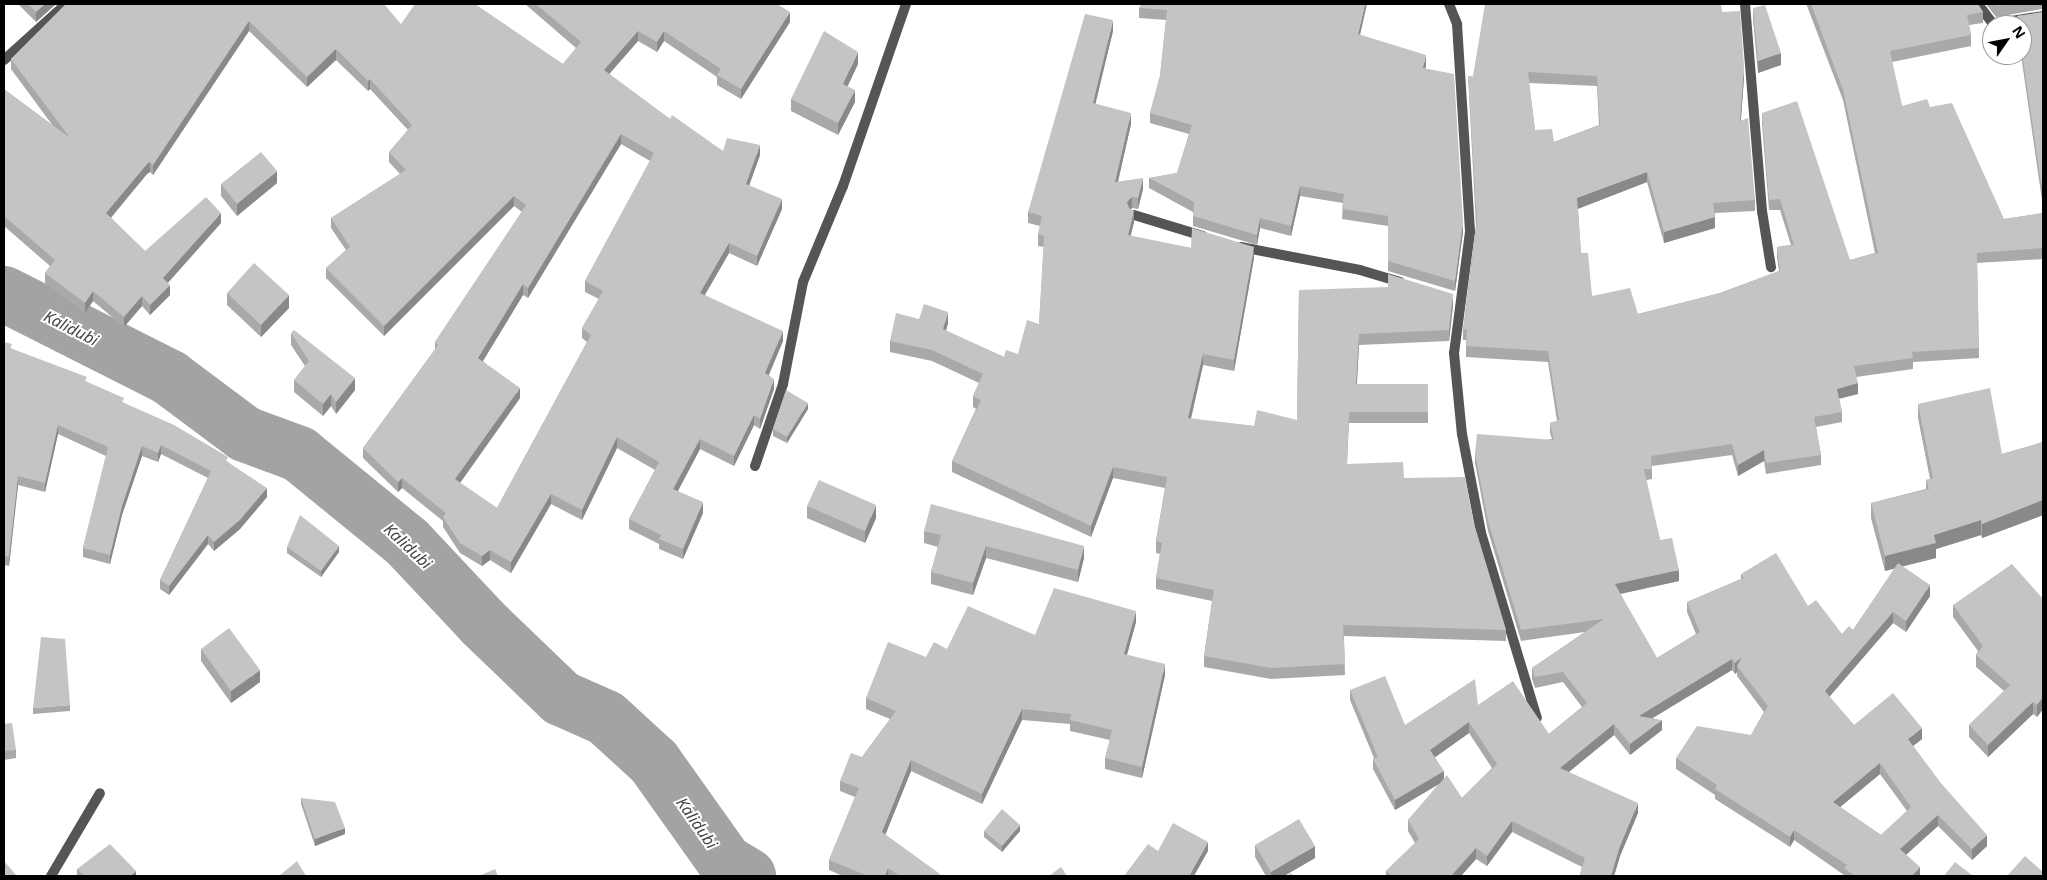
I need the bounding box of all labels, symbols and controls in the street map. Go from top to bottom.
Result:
north arrow [1982,15,2032,65]
text: N [2008,22,2030,42]
water label: Kalidubi [41,306,101,350]
water label: Kalidubi [380,519,436,573]
water label: Kalidubi [672,794,722,852]

